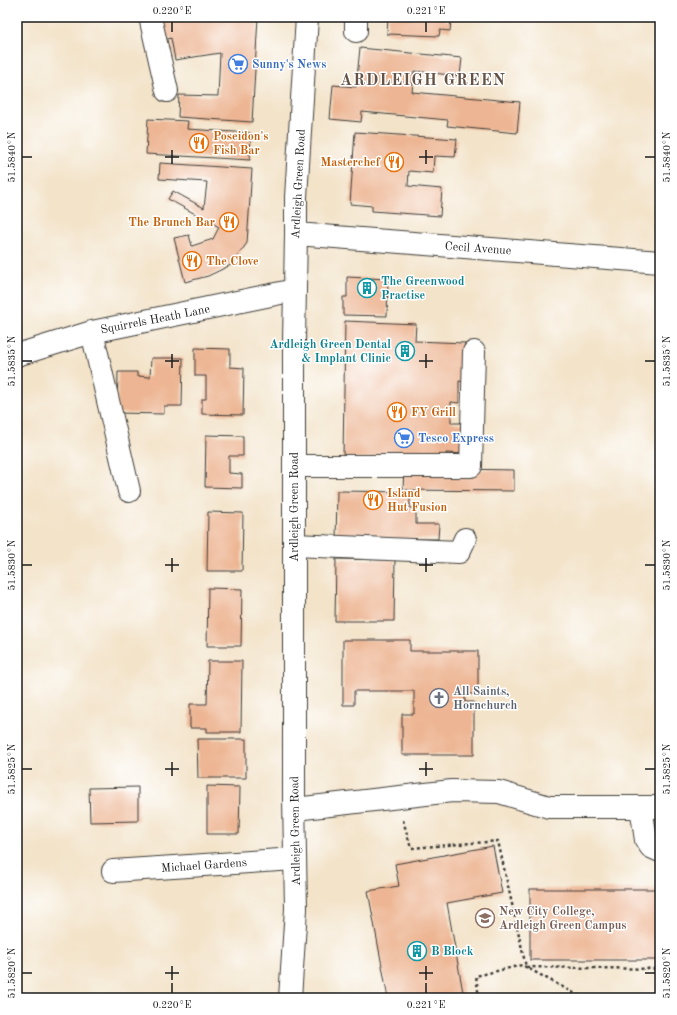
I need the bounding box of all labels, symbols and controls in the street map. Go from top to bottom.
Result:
text: 0.220°E [153,6,191,16]
text: 0.221°E [407,6,445,16]
supermarket icon: Sunny's News [227,53,249,75]
place label: Sunny's News [252,59,326,71]
district label: ARDLEIGH GREEN [340,73,506,89]
street label: Ardleigh Green Road [290,129,308,239]
text: 51.5840°N [7,131,17,183]
place label: Poseidon's Fish Bar [213,131,268,157]
text: 51.5840°N [662,131,672,183]
restaurant icon: Poseidon's Fish Bar [188,132,210,154]
restaurant icon: Masterchef [383,151,405,173]
place label: Masterchef [321,157,381,169]
restaurant icon: The Brunch Bar [218,211,240,233]
place label: The Brunch Bar [128,217,215,229]
street label: Cecil Avenue [444,241,512,257]
restaurant icon: The Clove [181,250,203,272]
place label: The Clove [206,256,259,268]
place label: The Greenwood Practise [381,276,465,302]
building icon: The Greenwood Practise [356,277,378,299]
street label: Squirrels Heath Lane [99,303,211,336]
text: 51.5835°N [7,335,17,387]
text: 51.5835°N [662,335,672,387]
place label: Ardleigh Green Dental & Implant Clinic [270,339,391,365]
building icon: Ardleigh Green Dental & Implant Clinic [394,340,416,362]
restaurant icon: FY Grill [386,401,408,423]
place label: FY Grill [411,407,456,419]
supermarket icon: Tesco Express [393,427,415,449]
place label: Tesco Express [418,433,494,445]
street label: Ardleigh Green Road [289,452,301,562]
place label: Island Hut Fusion [387,488,448,514]
restaurant icon: Island Hut Fusion [362,489,384,511]
text: 51.5830°N [7,539,17,591]
text: 51.5830°N [662,539,672,591]
place label: All Saints, Hornchurch [453,686,518,712]
church icon: All Saints, Hornchurch [428,687,450,709]
text: 51.5825°N [7,743,17,795]
text: 51.5825°N [662,743,672,795]
street label: Ardleigh Green Road [289,776,303,886]
street label: Michael Gardens [161,857,247,875]
place label: New City College, Ardleigh Green Campus [499,906,626,932]
school or university icon: New City College, Ardleigh Green Campus [474,907,496,929]
building icon: B Block [406,940,428,962]
place label: B Block [431,946,474,958]
text: 51.5820°N [7,947,17,999]
text: 51.5820°N [662,947,672,999]
text: 0.220°E [153,1000,191,1010]
text: 0.221°E [407,1000,445,1010]

